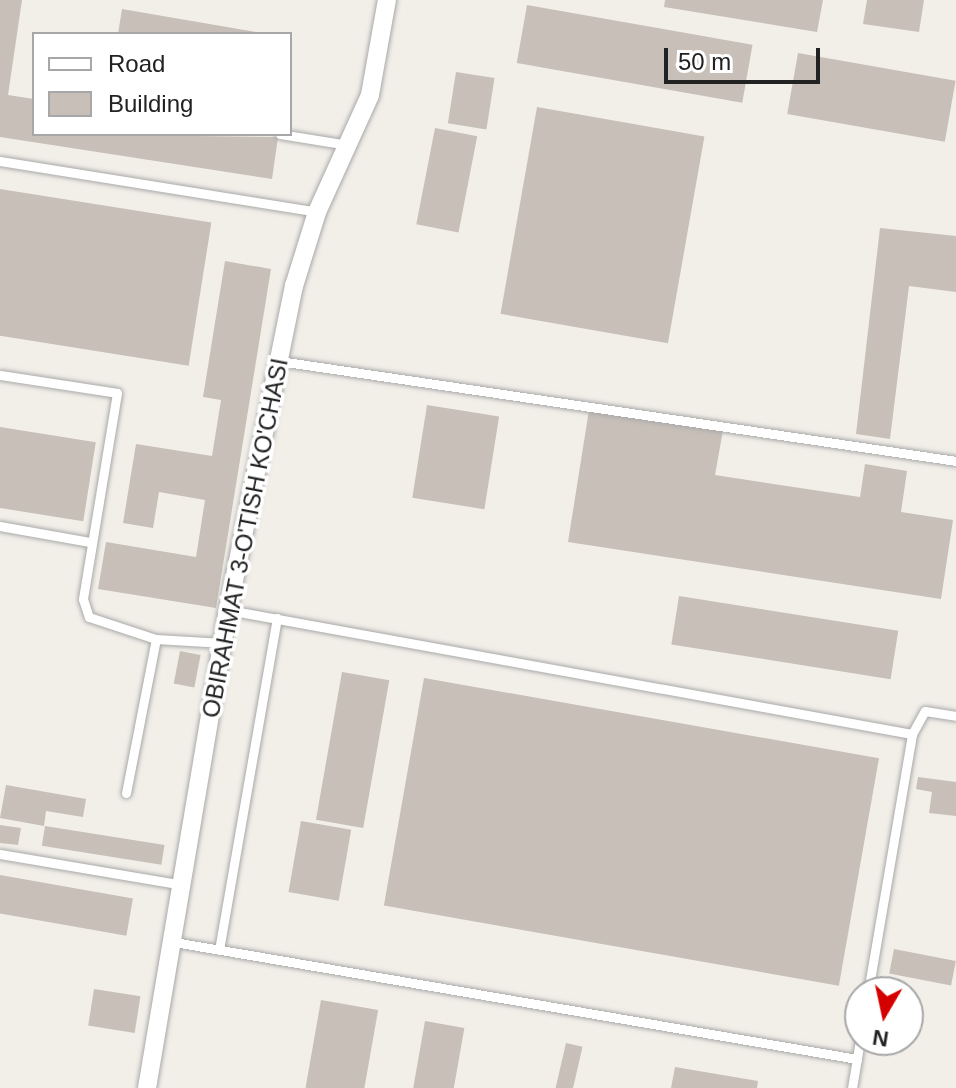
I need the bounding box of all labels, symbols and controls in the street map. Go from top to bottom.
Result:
legend [32,32,292,136]
scale bar [668,32,824,82]
text: 50 m [678,48,731,75]
text: Road [108,50,165,77]
text: Building [108,90,193,117]
street label: OBIRAHMAT 3-O'TISH KO'CHASI [196,356,294,720]
north arrow [844,976,924,1056]
text: N [871,1025,890,1052]

